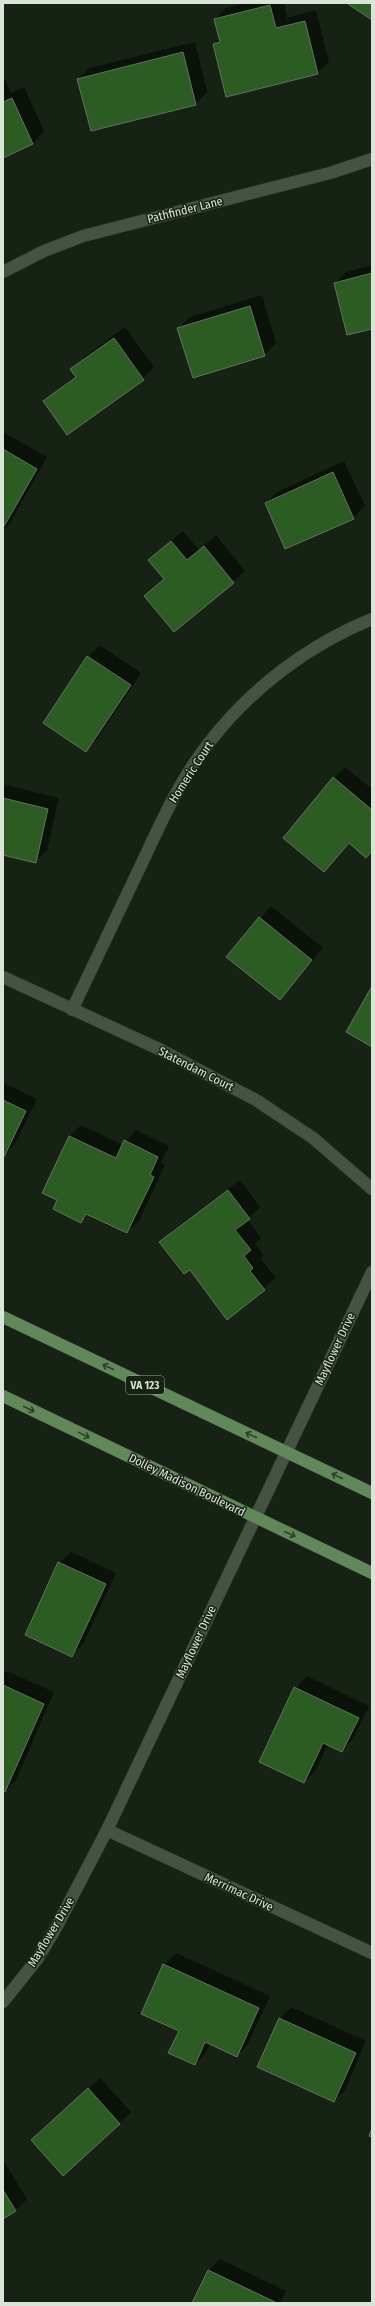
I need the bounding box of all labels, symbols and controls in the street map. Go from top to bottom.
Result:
street label: Pathfinder Lane [146,194,224,226]
street label: Homeric Court [166,739,216,805]
street label: Statendam Court [156,1044,236,1094]
street label: Mayflower Drive [312,1310,358,1388]
one-way arrow [103,1363,115,1370]
road number: VA 123 [126,1376,164,1394]
one-way arrow [22,1406,34,1413]
one-way arrow [245,1431,257,1438]
one-way arrow [78,1432,90,1439]
street label: Dolley Madison Boulevard [127,1451,247,1519]
one-way arrow [331,1472,343,1479]
one-way arrow [284,1531,296,1538]
street label: Mayflower Drive [173,1603,219,1681]
street label: Merrimac Drive [202,1870,276,1914]
street label: Mayflower Drive [25,1895,77,1969]

